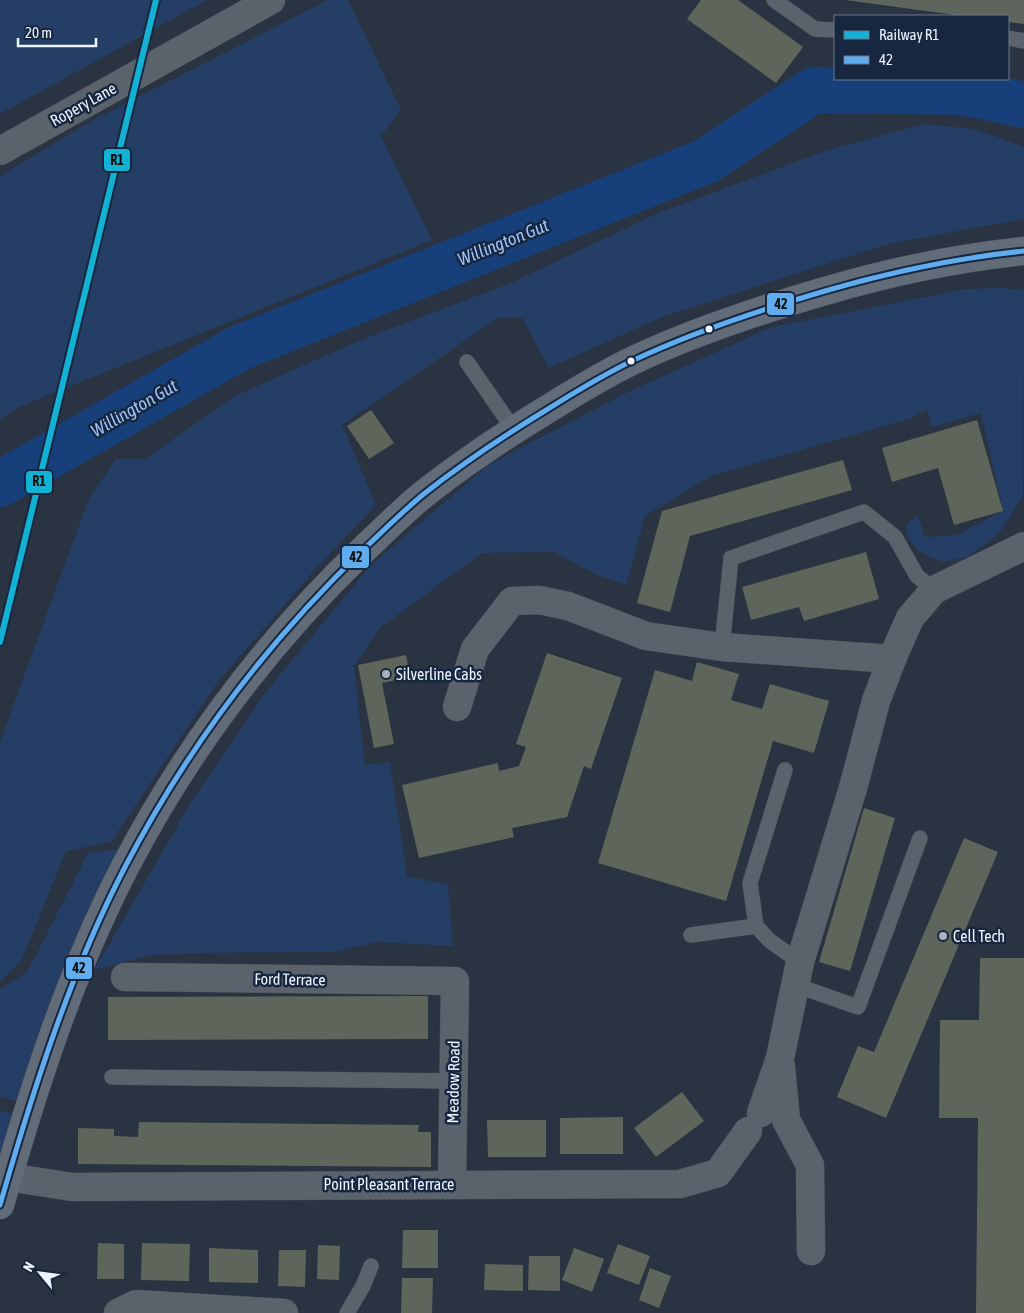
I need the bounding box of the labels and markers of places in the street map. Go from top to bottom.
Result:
unlabelled marker [704,324,714,334]
unlabelled marker [626,356,636,366]
place label: Silverline Cabs [396,665,482,683]
marker: Silverline Cabs [380,668,392,680]
place label: Cell Tech [953,927,1005,945]
marker: Cell Tech [937,930,949,942]

